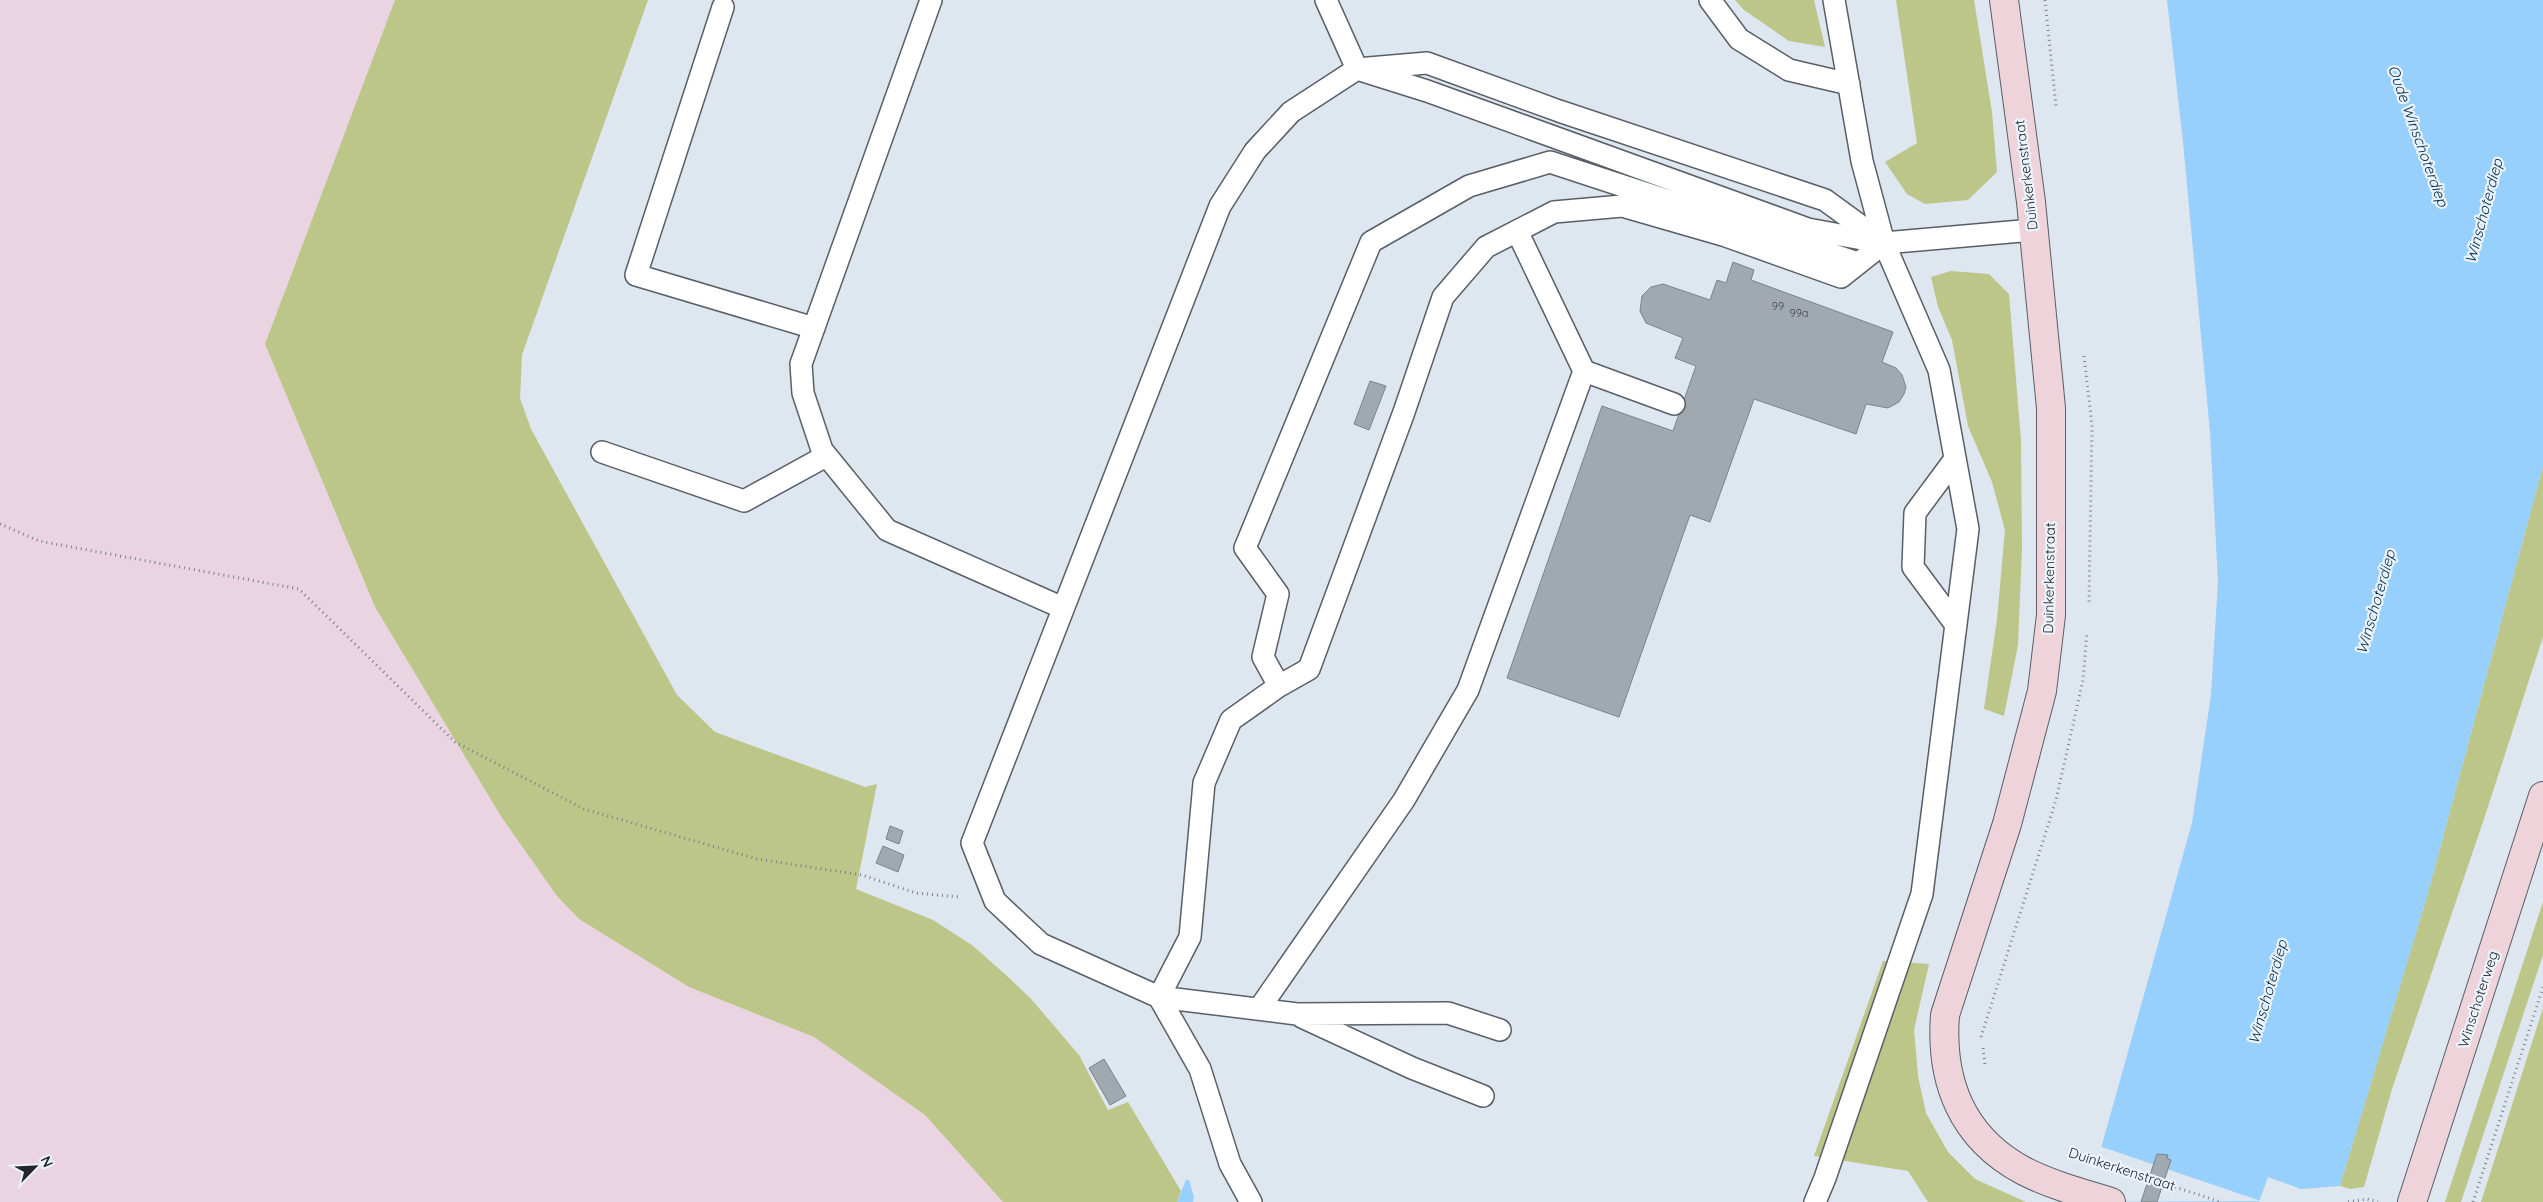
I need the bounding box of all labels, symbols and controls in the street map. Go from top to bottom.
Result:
water label: Oude Winschoterdiep [2384,62,2453,210]
street label: Duinkerkenstraat [2010,118,2042,231]
water label: Winschoterdiep [2460,156,2507,265]
house number: 99 [1772,299,1784,313]
house number: 99a [1790,306,1808,320]
street label: Duinkerkenstraat [2039,522,2059,634]
water label: Winschoterdiep [2352,547,2400,656]
water label: Winschoterdiep [2244,937,2292,1046]
street label: Winschoterweg [2454,948,2502,1050]
north arrow [10,1142,60,1192]
street label: Duinkerkenstraat [2066,1143,2178,1195]
text: N [37,1153,57,1170]

